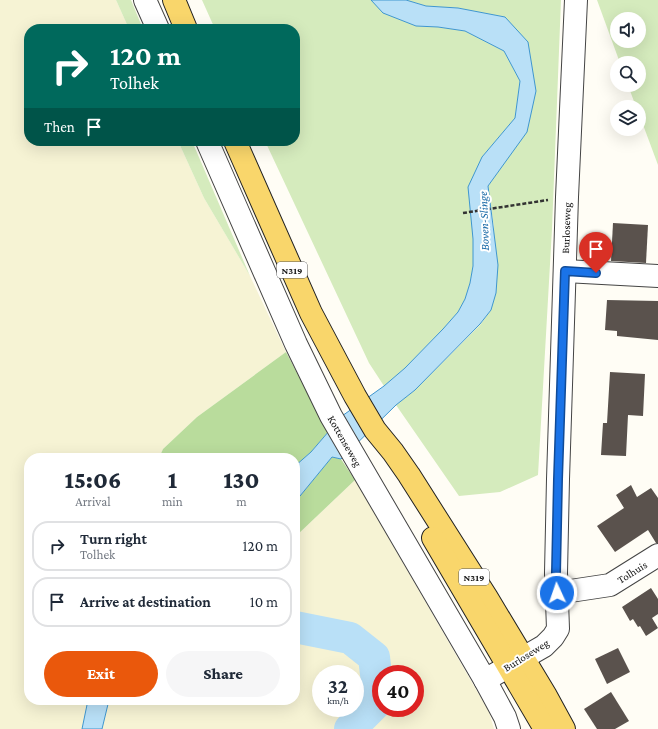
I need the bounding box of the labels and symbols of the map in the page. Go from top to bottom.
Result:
water label: Boven-Slinge [476,191,492,251]
street label: Burloseweg [559,201,574,254]
pin [579,232,613,273]
road number: N319 [277,262,307,278]
street label: Kottenseweg [325,413,365,470]
street label: Tolhuis [615,558,649,586]
road number: N319 [459,569,489,585]
position arrow [536,572,578,614]
street label: Burloseweg [501,636,552,675]
speed limit sign: 40 [372,665,424,717]

